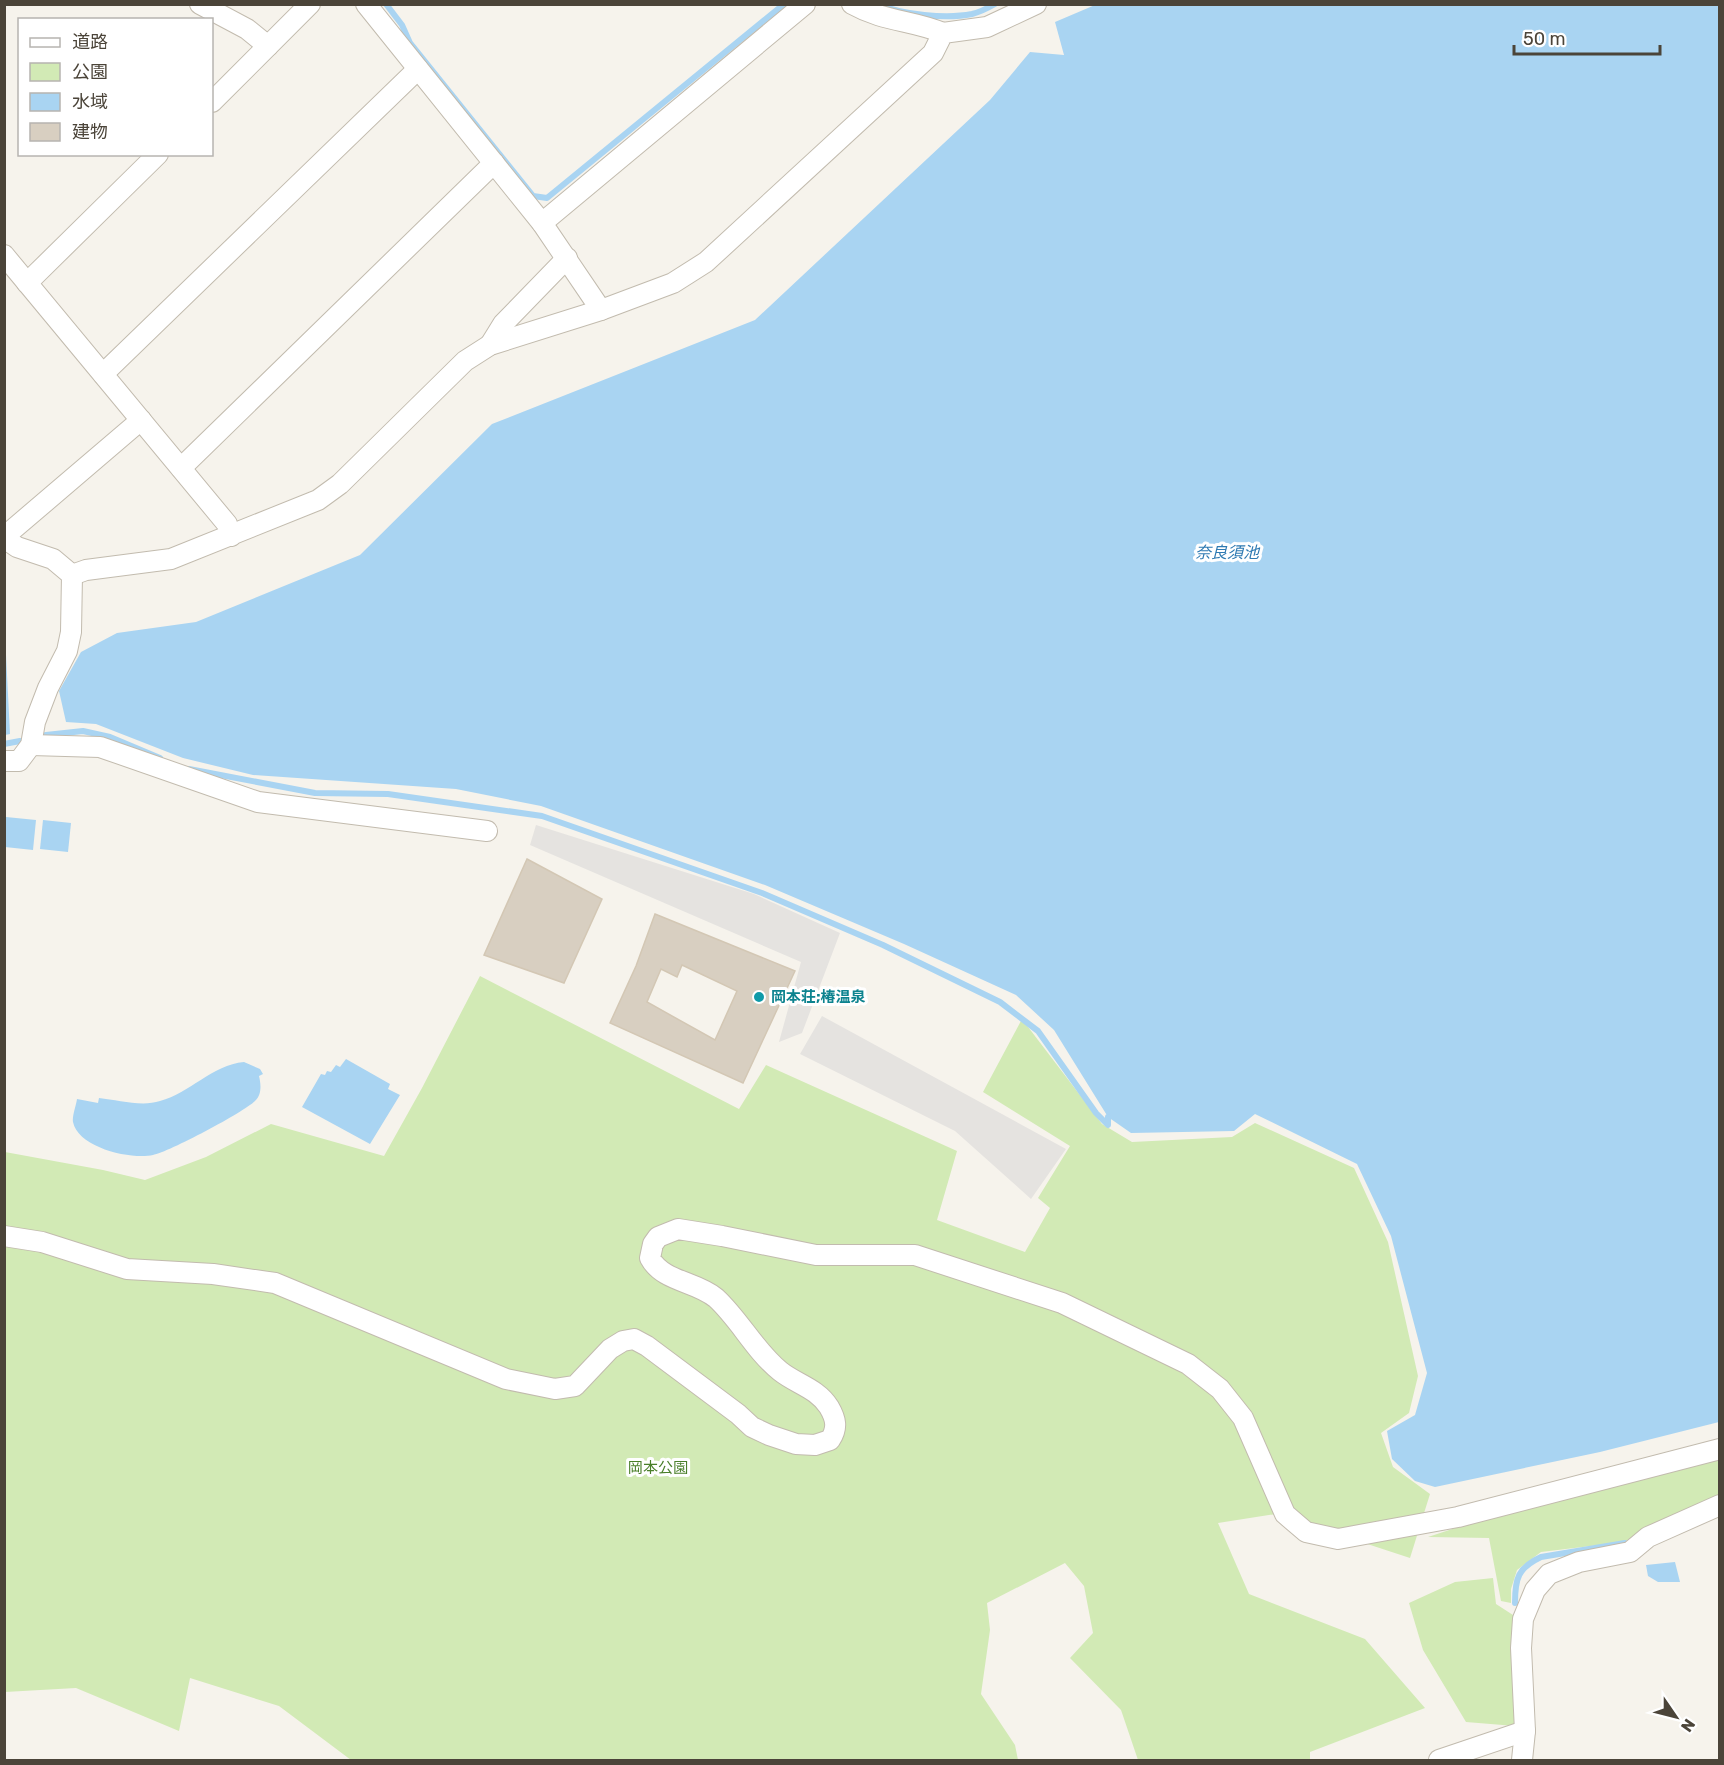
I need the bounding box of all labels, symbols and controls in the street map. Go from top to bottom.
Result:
legend [18,18,213,156]
scale bar [1514,18,1660,56]
text: 50 m [1523,28,1566,50]
text: 道路 [72,31,108,53]
text: 公園 [72,61,108,83]
text: 水域 [72,91,108,113]
text: 建物 [72,121,108,143]
water label: 奈良須池 [1195,543,1261,562]
place label: 岡本荘;椿温泉 [771,988,866,1006]
marker: 岡本荘;椿温泉 [752,990,766,1004]
park label: 岡本公園 [628,1459,688,1477]
north arrow [1646,1687,1706,1747]
text: N [1677,1715,1699,1735]

